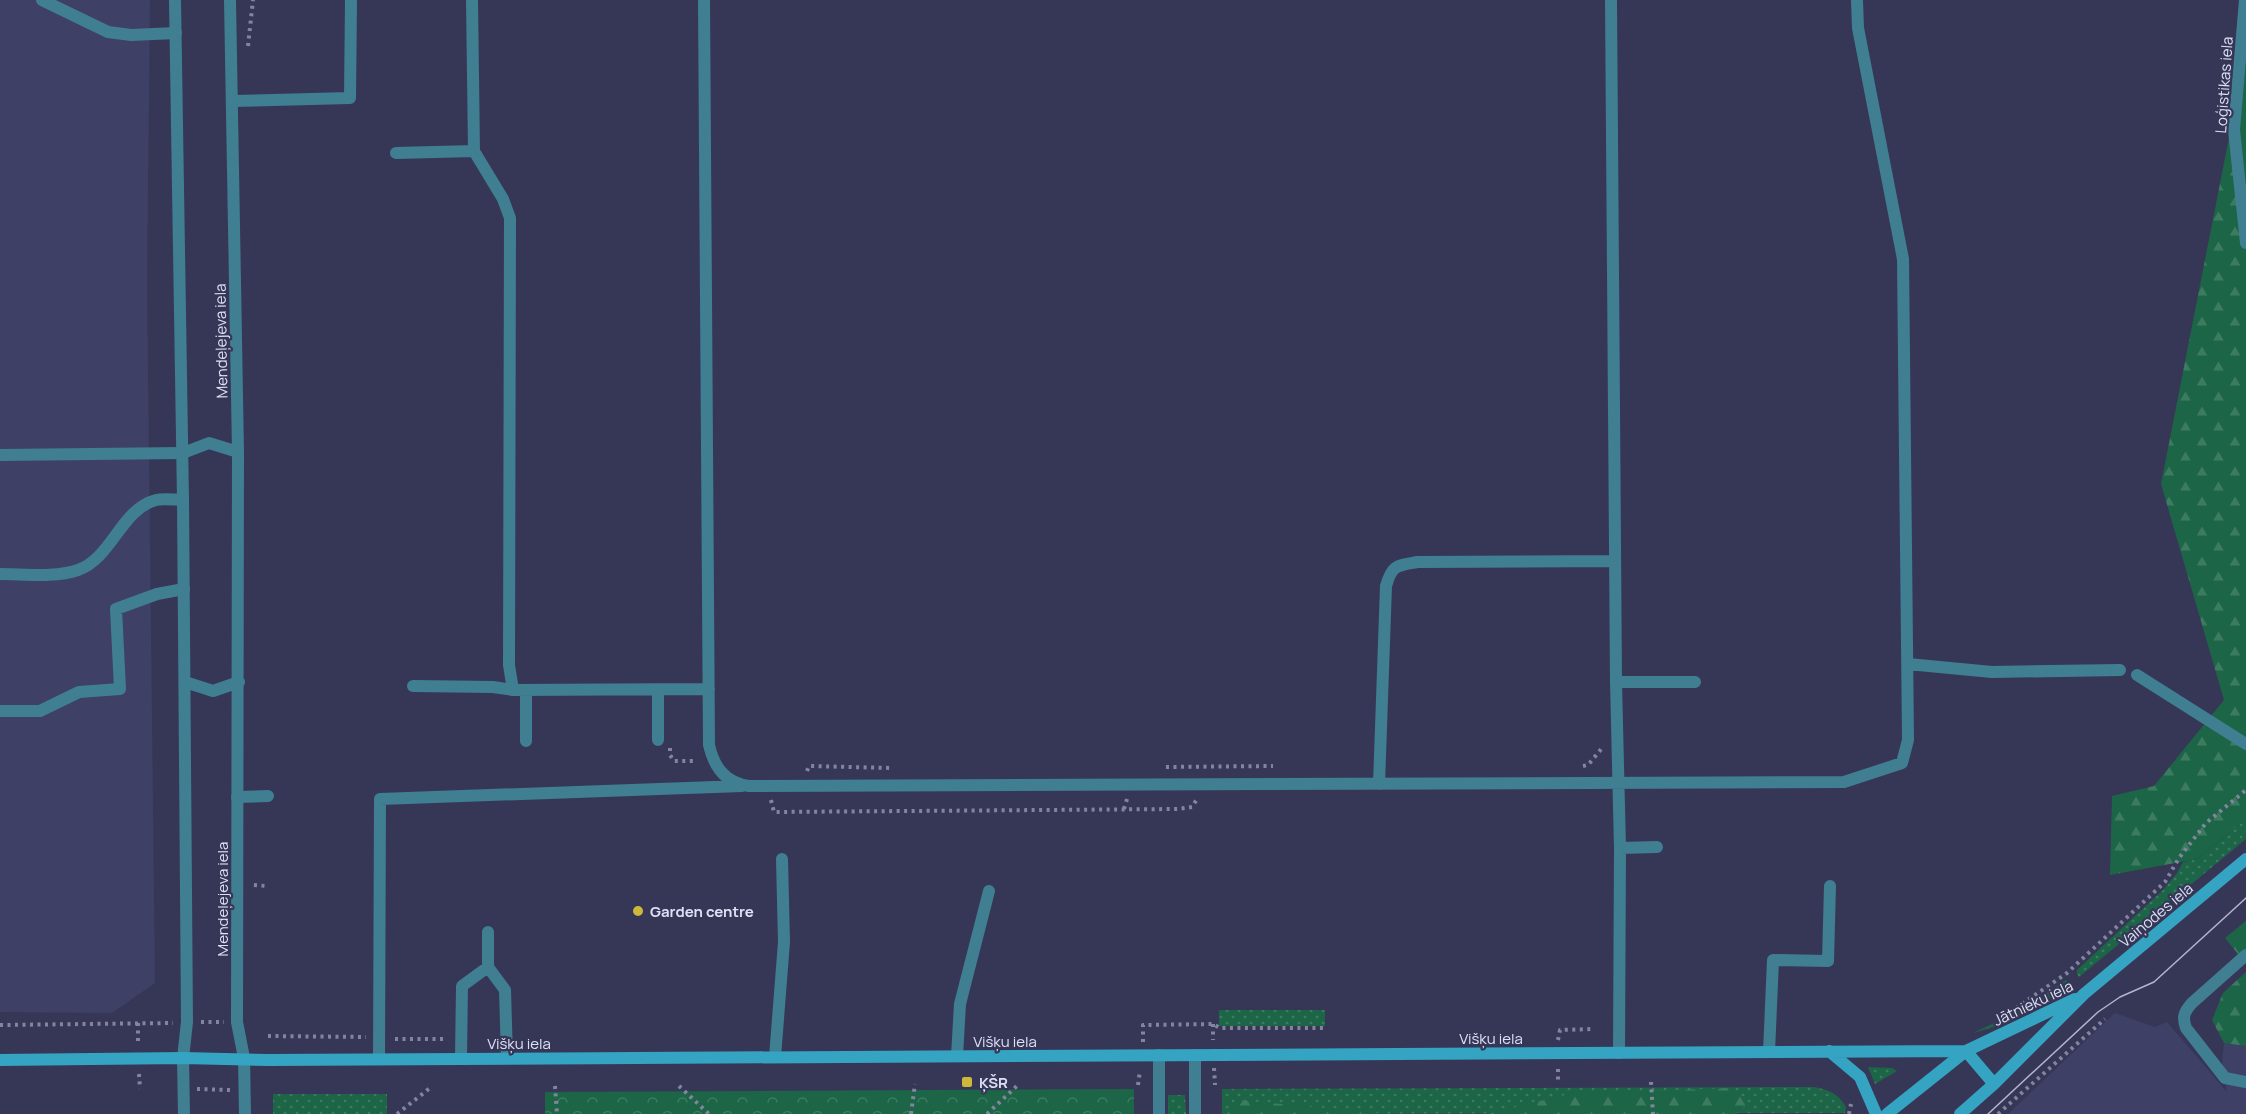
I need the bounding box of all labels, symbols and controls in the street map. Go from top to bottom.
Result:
street label: Loģistikas iela [2210,36,2238,134]
street label: Mendeļejeva iela [209,283,233,399]
street label: Mendeļejeva iela [212,842,233,956]
street label: Vaiņodes iela [2115,878,2197,952]
place label: Garden centre [650,901,754,922]
marker: Garden centre [631,904,645,918]
street label: Jātnieku iela [1990,975,2076,1031]
street label: Višķu iela [1459,1028,1523,1049]
street label: Višķu iela [973,1031,1037,1052]
street label: Višķu iela [487,1033,551,1054]
place label: ĶŠR [979,1072,1008,1093]
marker: ĶŠR [960,1075,974,1089]

